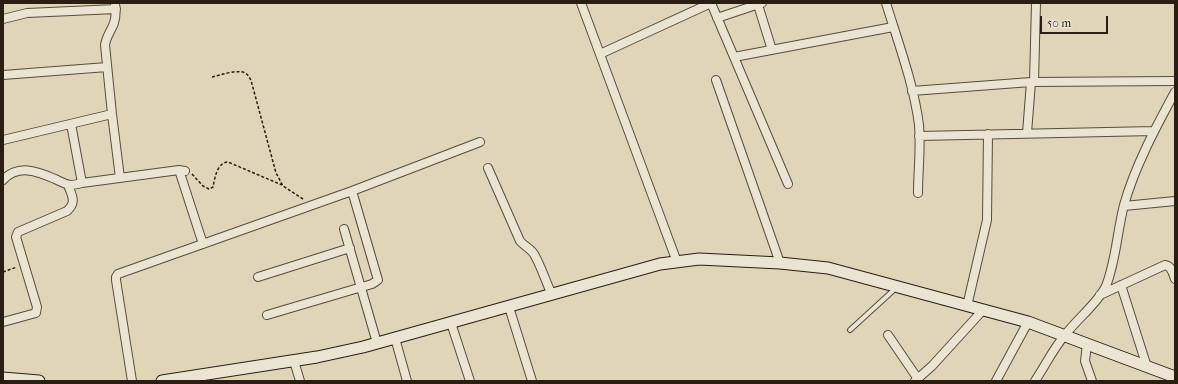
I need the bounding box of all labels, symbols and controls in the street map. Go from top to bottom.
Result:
scale bar [1042,8,1110,34]
text: 50 m [1047,16,1071,30]

